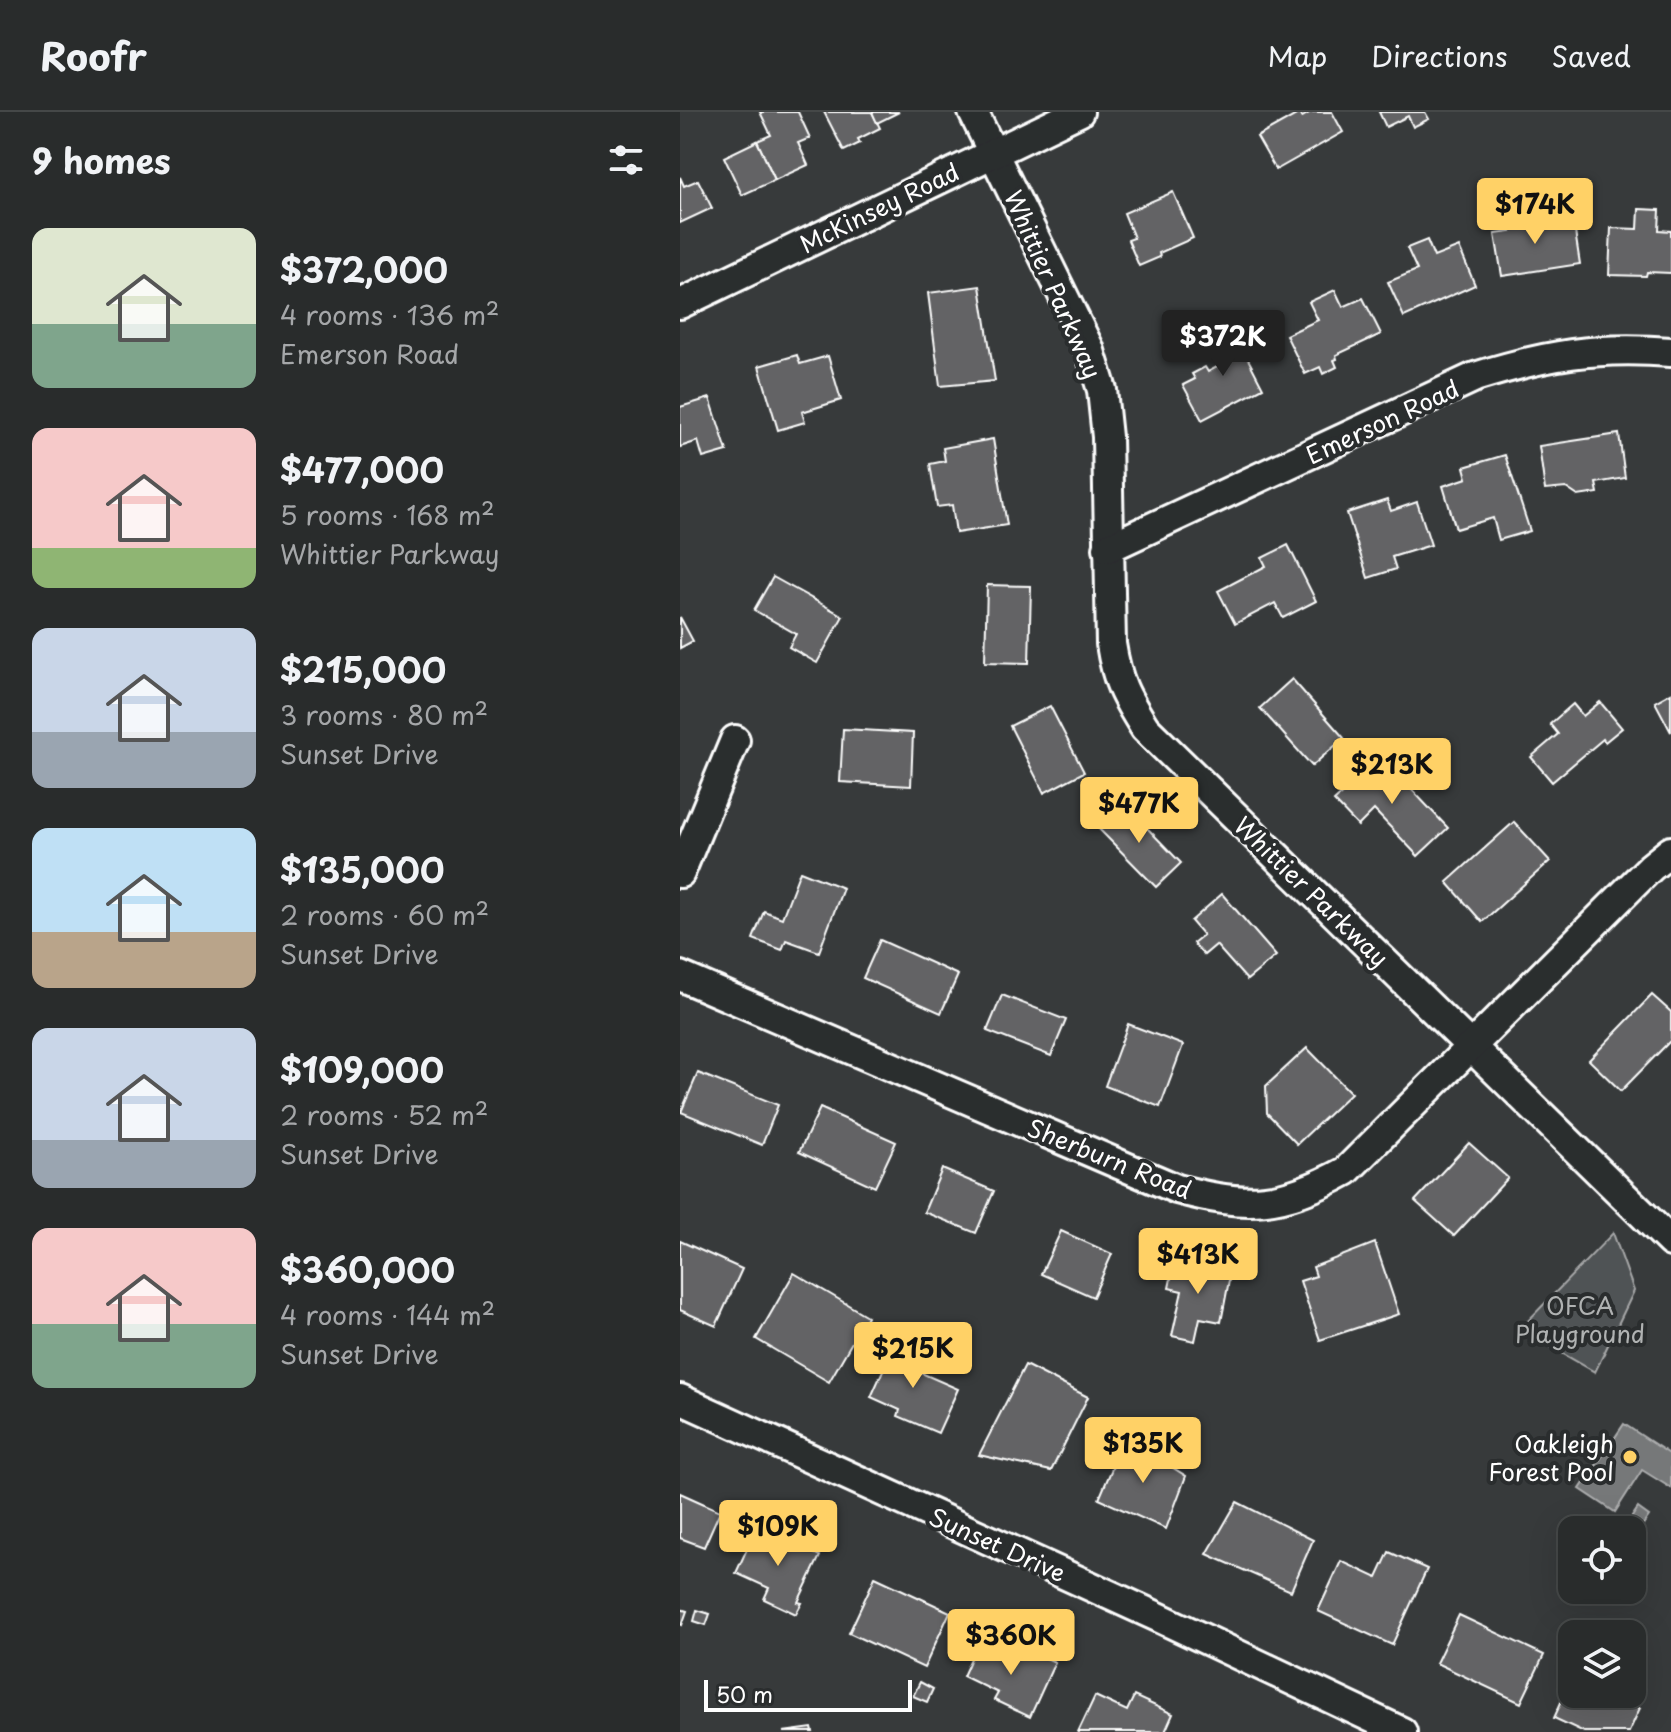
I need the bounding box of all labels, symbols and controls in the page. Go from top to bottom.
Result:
text: Roofr [40,27,147,84]
text: Map [1268,34,1327,77]
text: Directions [1371,34,1508,77]
text: Saved [1552,34,1631,77]
text: 9 homes [32,134,171,186]
icon: filters [604,138,648,182]
street label: McKinsey Road [793,153,965,261]
pin: $174K [1479,178,1591,246]
street label: Whittier Parkway [996,184,1112,384]
text: $174K [1495,184,1575,223]
text: $372,000 [280,243,448,295]
icon: home [96,260,192,356]
text: 4 rooms · 136 m² [280,295,500,334]
pin: $372K [1167,310,1279,378]
text: $372K [1180,316,1266,355]
text: Emerson Road [280,334,459,373]
street label: Emerson Road [1299,370,1465,472]
text: $477,000 [280,443,444,495]
icon: home [96,460,192,556]
text: 5 rooms · 168 m² [280,495,495,534]
text: Whittier Parkway [280,534,499,573]
text: $215,000 [280,643,446,695]
icon: home [96,660,192,756]
text: 3 rooms · 80 m² [280,695,488,734]
text: Sunset Drive [280,734,439,773]
pin: $213K [1336,738,1448,806]
text: $213K [1351,744,1433,783]
pin: $477K [1083,777,1195,845]
text: $477K [1098,783,1180,822]
street label: Whittier Parkway [1227,808,1397,974]
text: $135,000 [280,843,445,895]
icon: home [96,860,192,956]
text: 2 rooms · 60 m² [280,895,489,934]
text: Sunset Drive [280,934,439,973]
text: $109,000 [280,1043,444,1095]
icon: home [96,1060,192,1156]
text: 2 rooms · 52 m² [280,1095,488,1134]
street label: Sherburn Road [1023,1109,1197,1207]
text: Sunset Drive [280,1134,439,1173]
pin: $413K [1142,1228,1254,1296]
text: $413K [1157,1234,1239,1273]
text: $360,000 [280,1243,455,1295]
icon: home [96,1260,192,1356]
park label: OFCA Playground [1515,1287,1645,1351]
text: 4 rooms · 144 m² [280,1295,495,1334]
pin: $215K [857,1322,969,1390]
text: $215K [872,1328,954,1367]
text: Sunset Drive [280,1334,439,1373]
pin: $135K [1087,1417,1199,1485]
text: $135K [1103,1423,1183,1462]
place label: Oakleigh Forest Pool [1488,1425,1614,1489]
marker: Oakleigh Forest Pool [1621,1448,1639,1466]
street label: Sunset Drive [924,1498,1072,1590]
pin: $109K [722,1500,834,1568]
text: $109K [737,1506,819,1545]
map controls [1558,1516,1646,1708]
button: locate [1558,1516,1646,1604]
pin: $360K [955,1609,1067,1677]
text: $360K [966,1615,1056,1654]
button: layers [1558,1620,1646,1708]
scale bar [704,1676,912,1712]
text: 50 m [716,1677,773,1710]

